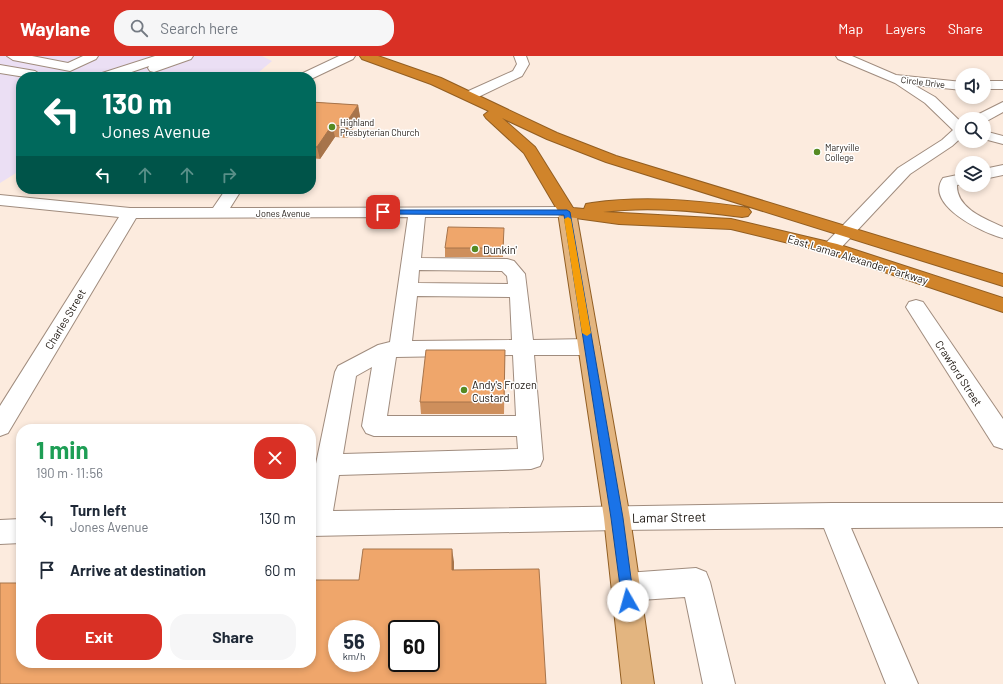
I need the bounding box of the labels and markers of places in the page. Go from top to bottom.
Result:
place label: Highland Presbyterian Church [340,117,419,138]
marker: Highland Presbyterian Church [327,122,337,132]
place label: Maryville College [825,142,859,163]
marker: Maryville College [812,147,822,157]
pin [366,195,400,229]
place label: Dunkin' [483,243,517,256]
marker: Dunkin' [470,244,480,254]
place label: Andy's Frozen Custard [472,378,537,404]
marker: Andy's Frozen Custard [459,385,469,395]

